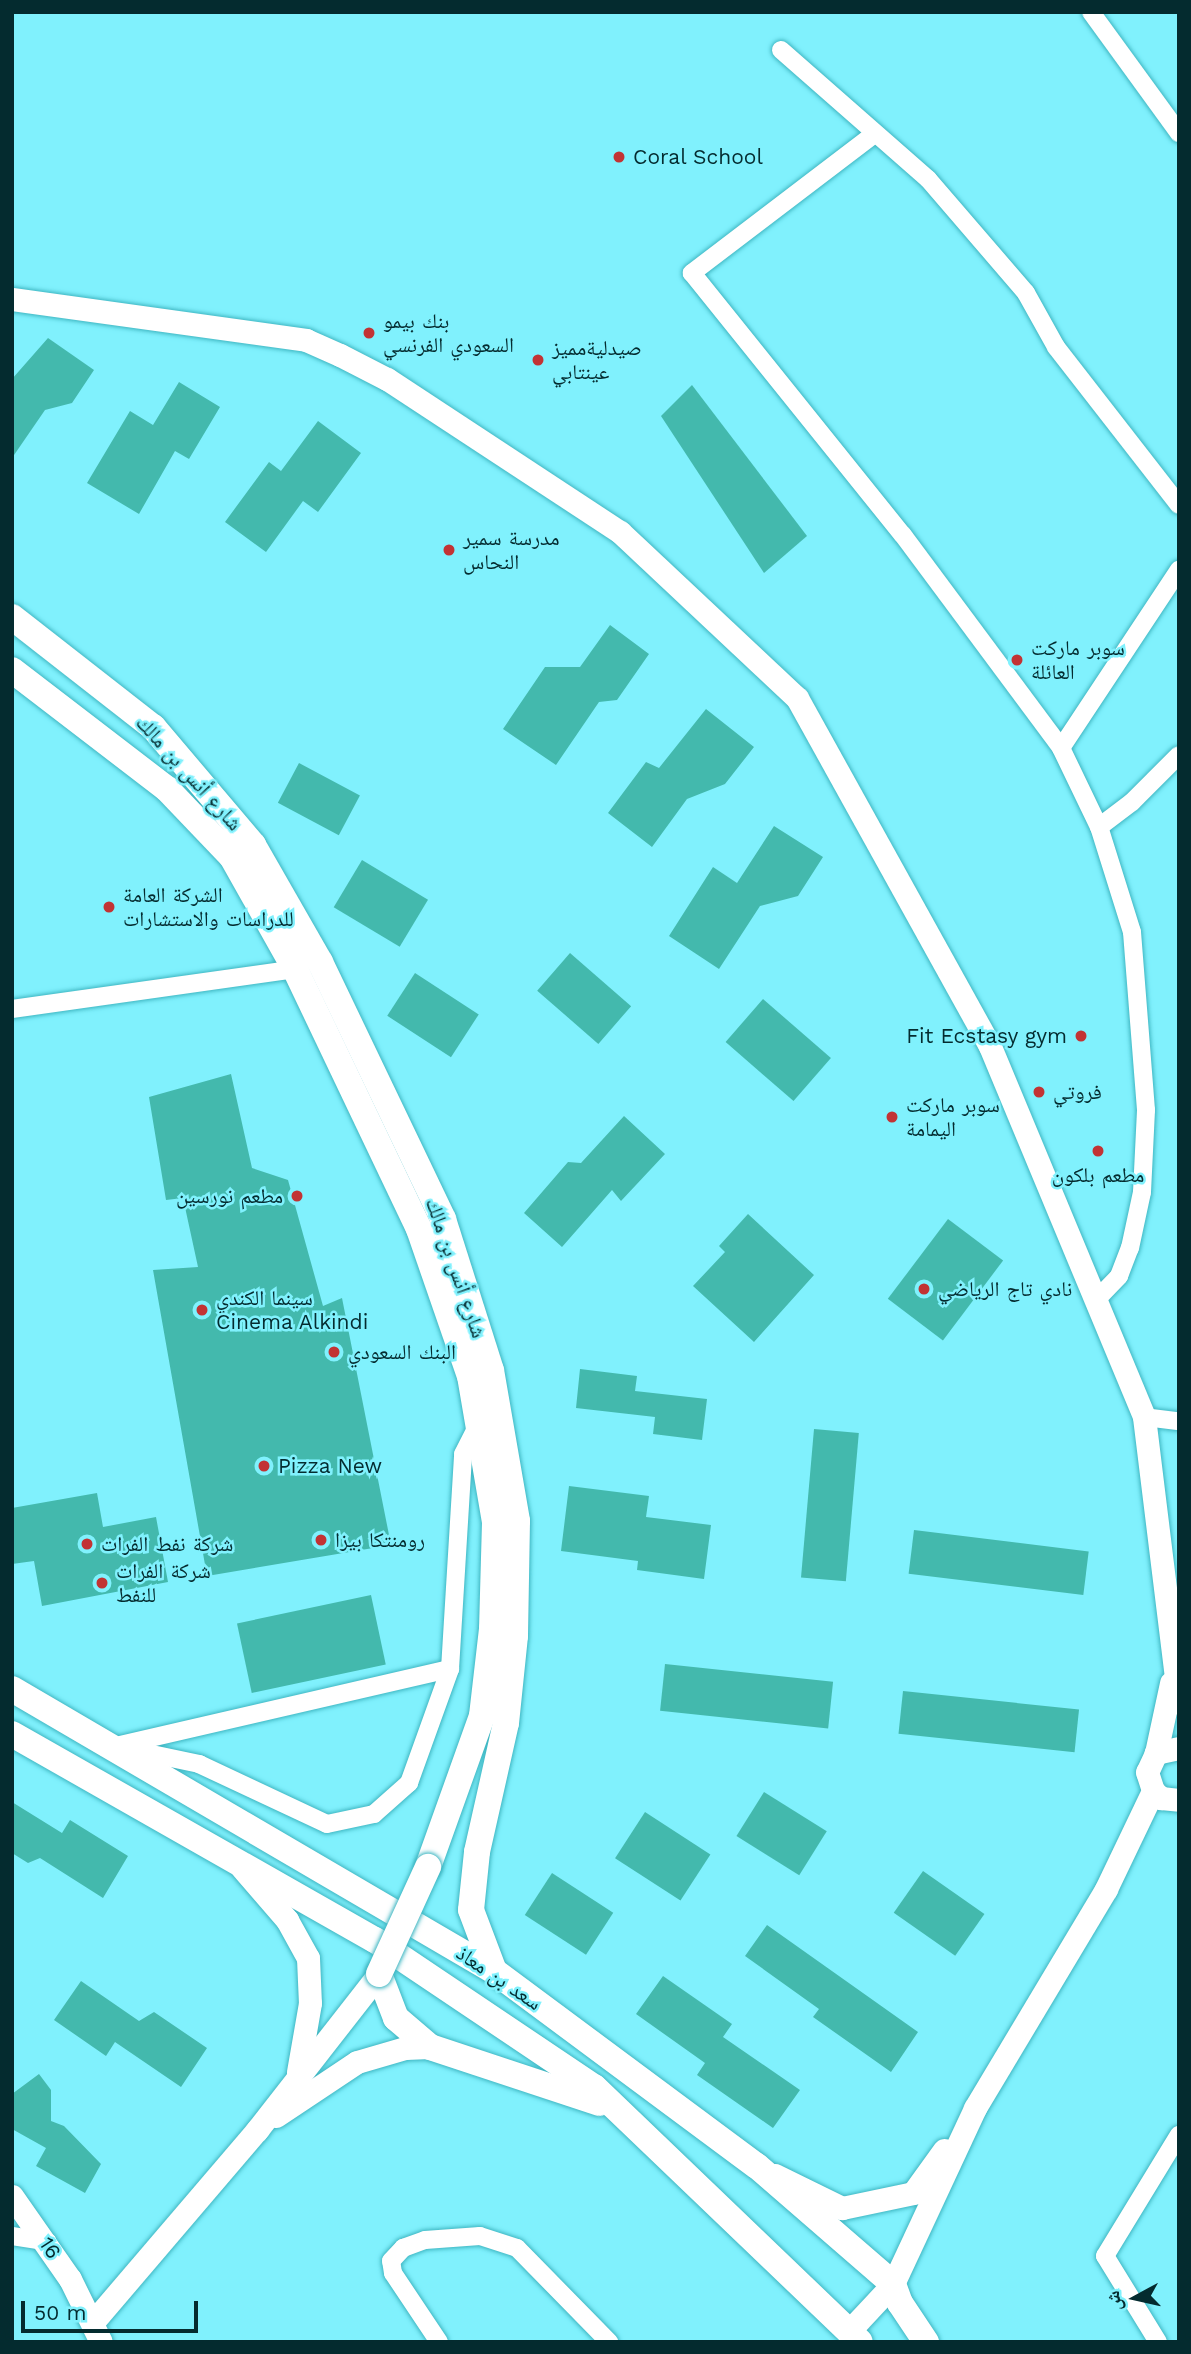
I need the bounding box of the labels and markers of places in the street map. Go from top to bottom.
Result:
place label: Coral School [633,144,764,170]
marker: Coral School [611,149,627,165]
place label: بنك بيمو السعودي الفرنسي [383,308,514,358]
marker: بنك بيمو السعودي الفرنسي [361,325,377,341]
place label: صيدليةمميز عينتابي [552,335,642,385]
marker: صيدليةمميز عينتابي [530,352,546,368]
place label: مدرسة سمير النحاس [463,525,560,575]
marker: مدرسة سمير النحاس [441,542,457,558]
place label: سوبر ماركت العائلة [1031,635,1125,685]
marker: سوبر ماركت العائلة [1009,652,1025,668]
place label: الشركة العامة للدراسات والاستشارات [123,882,294,932]
marker: الشركة العامة للدراسات والاستشارات [101,899,117,915]
place label: Fit Ecstasy gym [906,1023,1067,1049]
marker: Fit Ecstasy gym [1073,1028,1089,1044]
place label: فروتي [1053,1079,1102,1105]
marker: فروتي [1031,1084,1047,1100]
place label: سوبر ماركت اليمامة [906,1092,1000,1142]
marker: سوبر ماركت اليمامة [884,1109,900,1125]
marker: مطعم بلكون [1090,1143,1106,1159]
place label: مطعم بلكون [1052,1162,1144,1188]
place label: مطعم نورسين [176,1183,283,1209]
marker: مطعم نورسين [289,1188,305,1204]
place label: نادي تاج الرياضي [938,1276,1072,1302]
marker: نادي تاج الرياضي [916,1281,932,1297]
place label: سينما الكندي Cinema Alkindi [216,1285,370,1335]
marker: سينما الكندي Cinema Alkindi [194,1302,210,1318]
place label: البنك السعودي [348,1339,456,1365]
marker: البنك السعودي [326,1344,342,1360]
place label: Pizza New [278,1453,383,1479]
marker: Pizza New [256,1458,272,1474]
place label: رومنتكا بيزا [335,1527,425,1553]
place label: شركة نفط الفرات [101,1531,233,1557]
marker: رومنتكا بيزا [313,1532,329,1548]
marker: شركة نفط الفرات [79,1536,95,1552]
place label: شركة الفرات للنفط [116,1558,211,1608]
marker: شركة الفرات للنفط [94,1575,110,1591]

